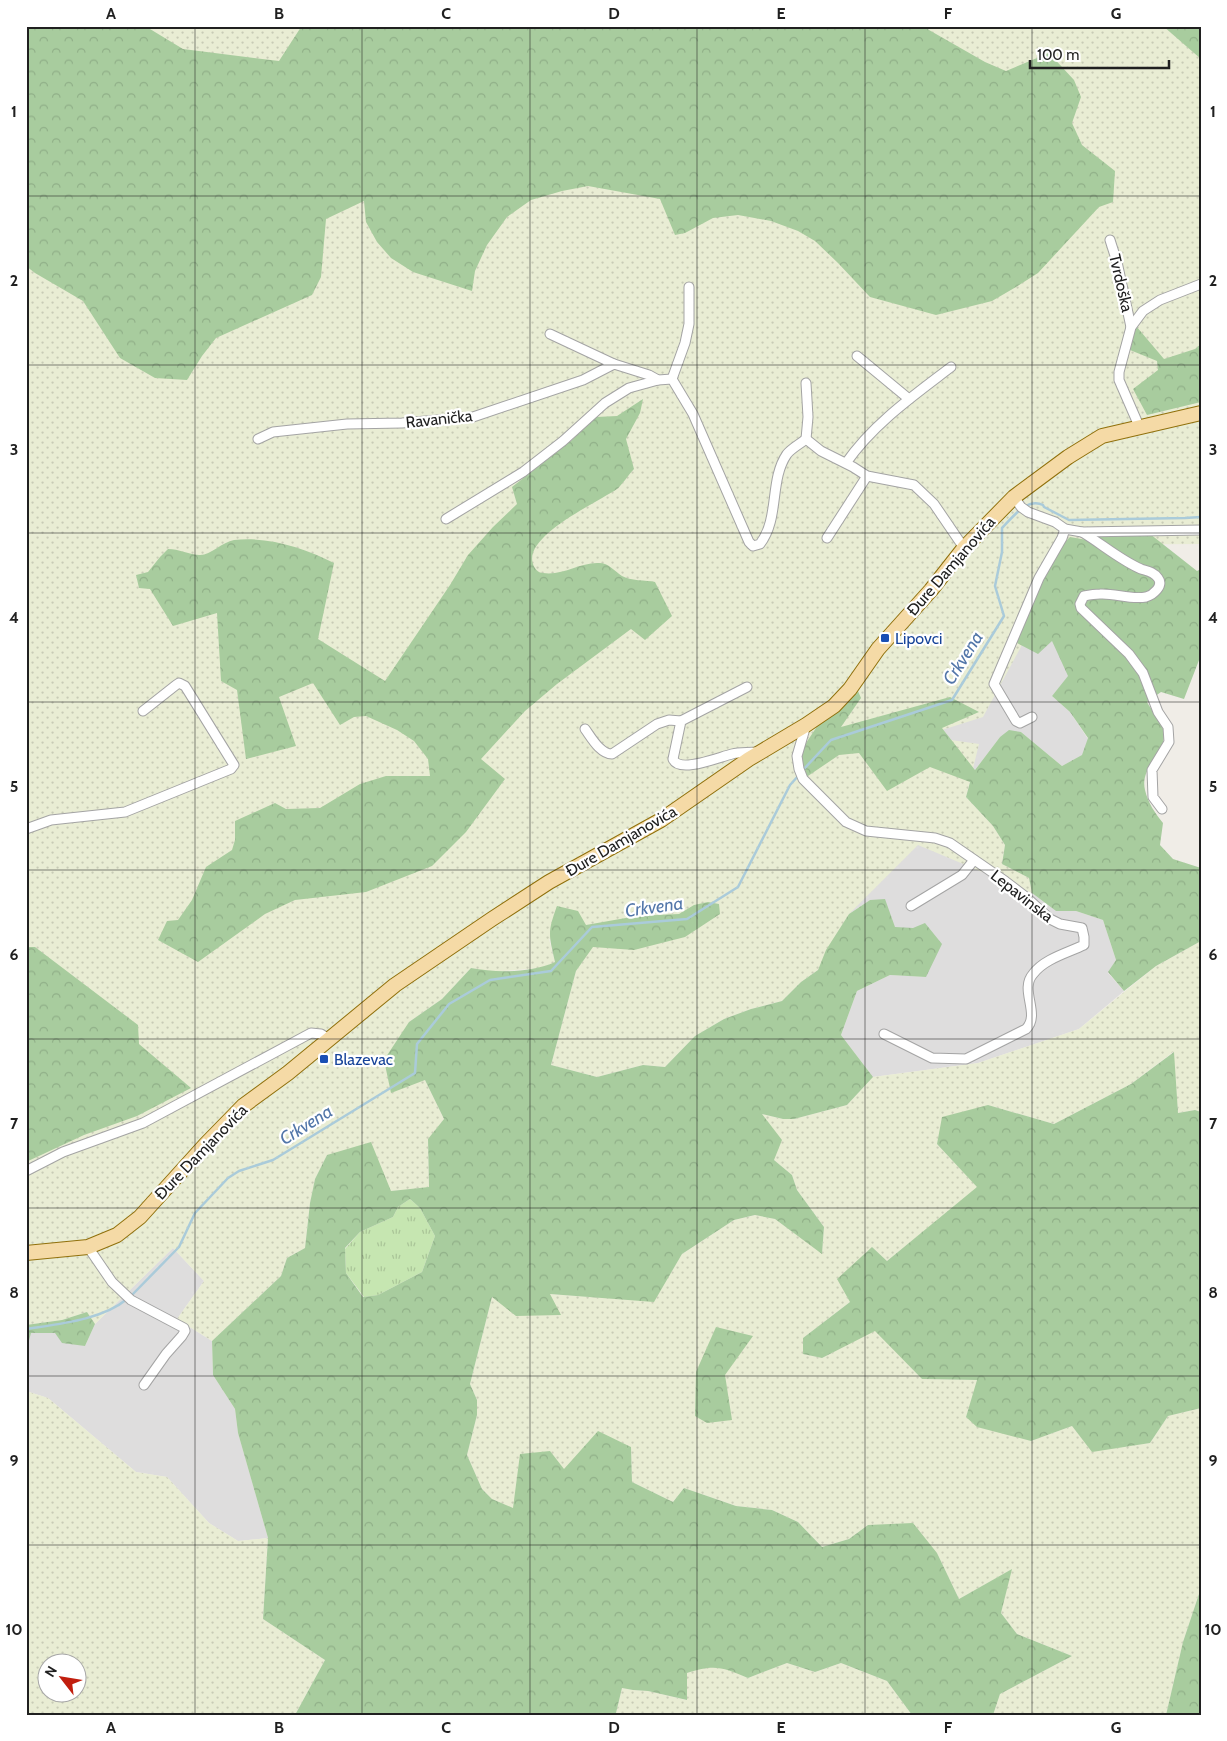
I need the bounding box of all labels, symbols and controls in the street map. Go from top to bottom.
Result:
text: A [106,4,116,23]
text: B [274,4,284,23]
text: C [441,4,451,23]
text: D [608,4,620,23]
text: E [776,4,786,23]
text: F [944,4,953,23]
text: G [1111,4,1121,23]
scale bar [1030,38,1168,70]
text: 100 m [1037,46,1079,64]
text: 1 [11,102,17,121]
text: 1 [1210,102,1216,121]
street label: Tvrdoška [1105,252,1137,314]
text: 2 [10,271,18,290]
text: 2 [1209,271,1217,290]
street label: Ravanička [405,406,474,432]
text: 3 [10,440,18,459]
text: 3 [1209,440,1217,459]
street label: Đure Damjanovića [903,512,999,619]
text: 4 [9,608,19,627]
text: 4 [1208,608,1218,627]
water label: Crkvena [938,627,988,689]
place label: Lipovci [895,629,942,648]
marker: Lipovci [879,632,891,644]
text: 5 [10,777,18,796]
text: 5 [1209,777,1217,796]
street label: Đure Damjanovića [562,801,680,880]
street label: Lepavinska [987,866,1057,926]
water label: Crkvena [624,892,684,922]
text: 6 [10,945,19,964]
text: 6 [1209,945,1218,964]
place label: Blazevac [334,1050,393,1069]
marker: Blazevac [318,1053,330,1065]
street label: Đure Damjanovića [151,1100,251,1203]
water label: Crkvena [275,1100,337,1150]
text: 7 [10,1114,19,1133]
text: 7 [1209,1114,1218,1133]
text: 8 [9,1283,19,1302]
text: 8 [1208,1283,1218,1302]
text: 9 [10,1451,19,1470]
text: 9 [1209,1451,1218,1470]
text: 10 [5,1620,23,1639]
text: 10 [1204,1620,1222,1639]
north arrow [38,1654,88,1704]
text: N [41,1662,61,1680]
text: A [106,1718,116,1737]
text: B [274,1718,284,1737]
text: C [441,1718,451,1737]
text: D [608,1718,620,1737]
text: E [776,1718,786,1737]
text: F [944,1718,953,1737]
text: G [1111,1718,1121,1737]

